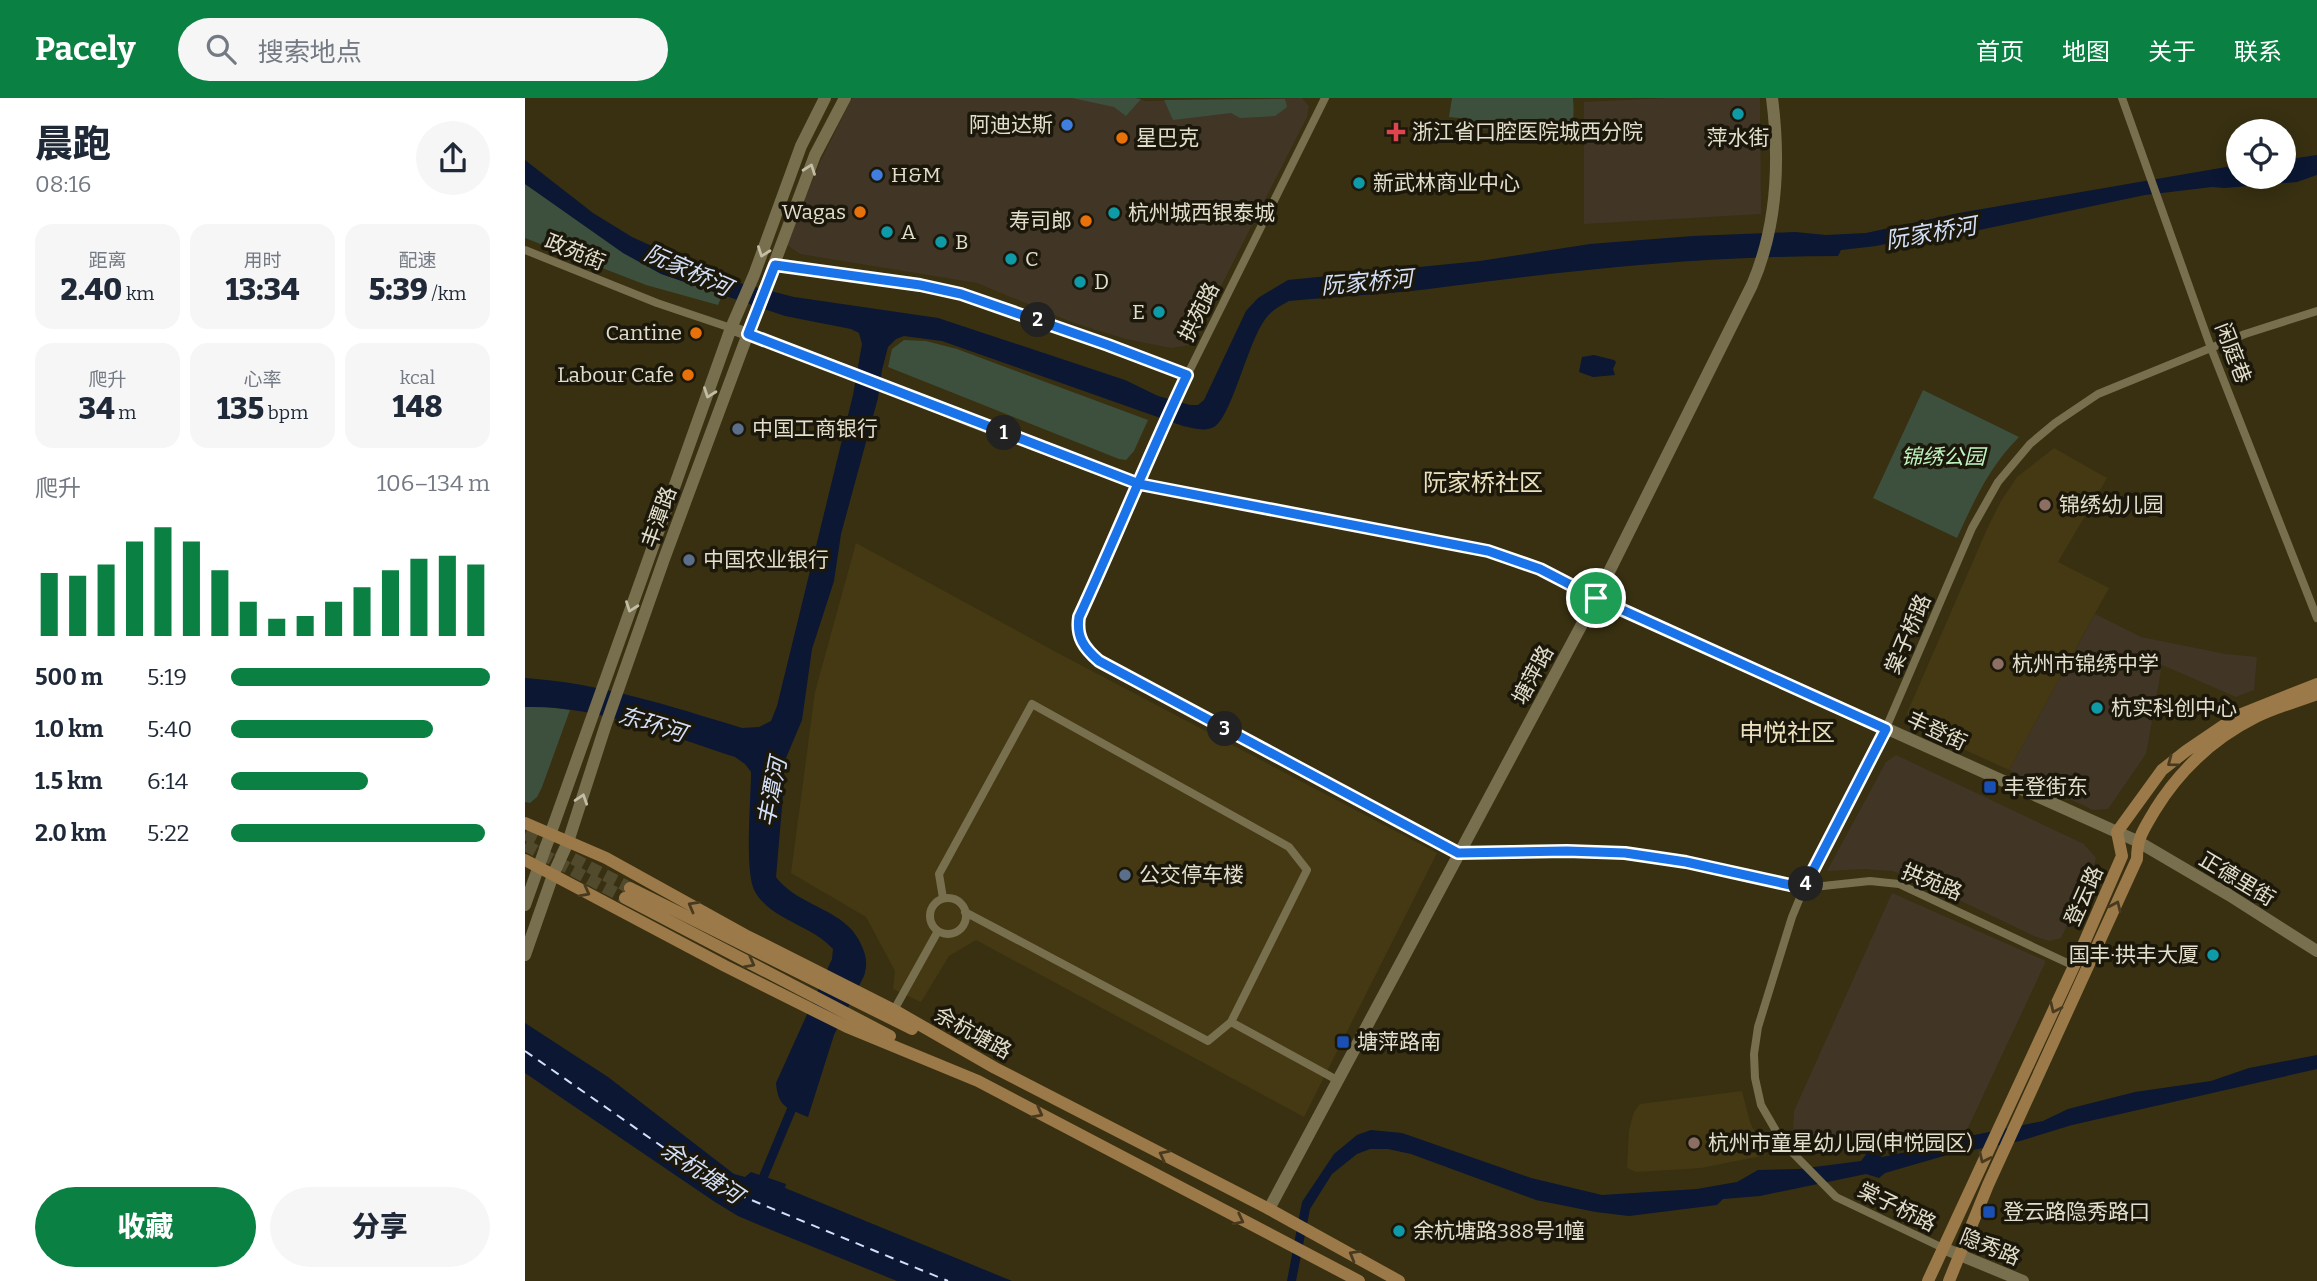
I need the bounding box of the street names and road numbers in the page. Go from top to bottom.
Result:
street label: 政苑街 [541,228,609,276]
street label: 拱苑路 [1173,278,1225,346]
street label: 闲庭巷 [2210,319,2256,387]
street label: 丰潭路 [636,483,682,551]
street label: 棠子桥路 [1880,590,1936,678]
street label: 塘萍路 [1507,641,1559,709]
street label: 丰登街 [1903,706,1971,756]
street label: 正德里街 [2194,846,2280,912]
street label: 拱苑路 [1898,858,1966,906]
street label: 登云路 [2059,862,2109,930]
street label: 余杭塘路 [930,1001,1016,1065]
street label: 棠子桥路 [1854,1177,1940,1237]
street label: 隐秀路 [1956,1223,2024,1271]

